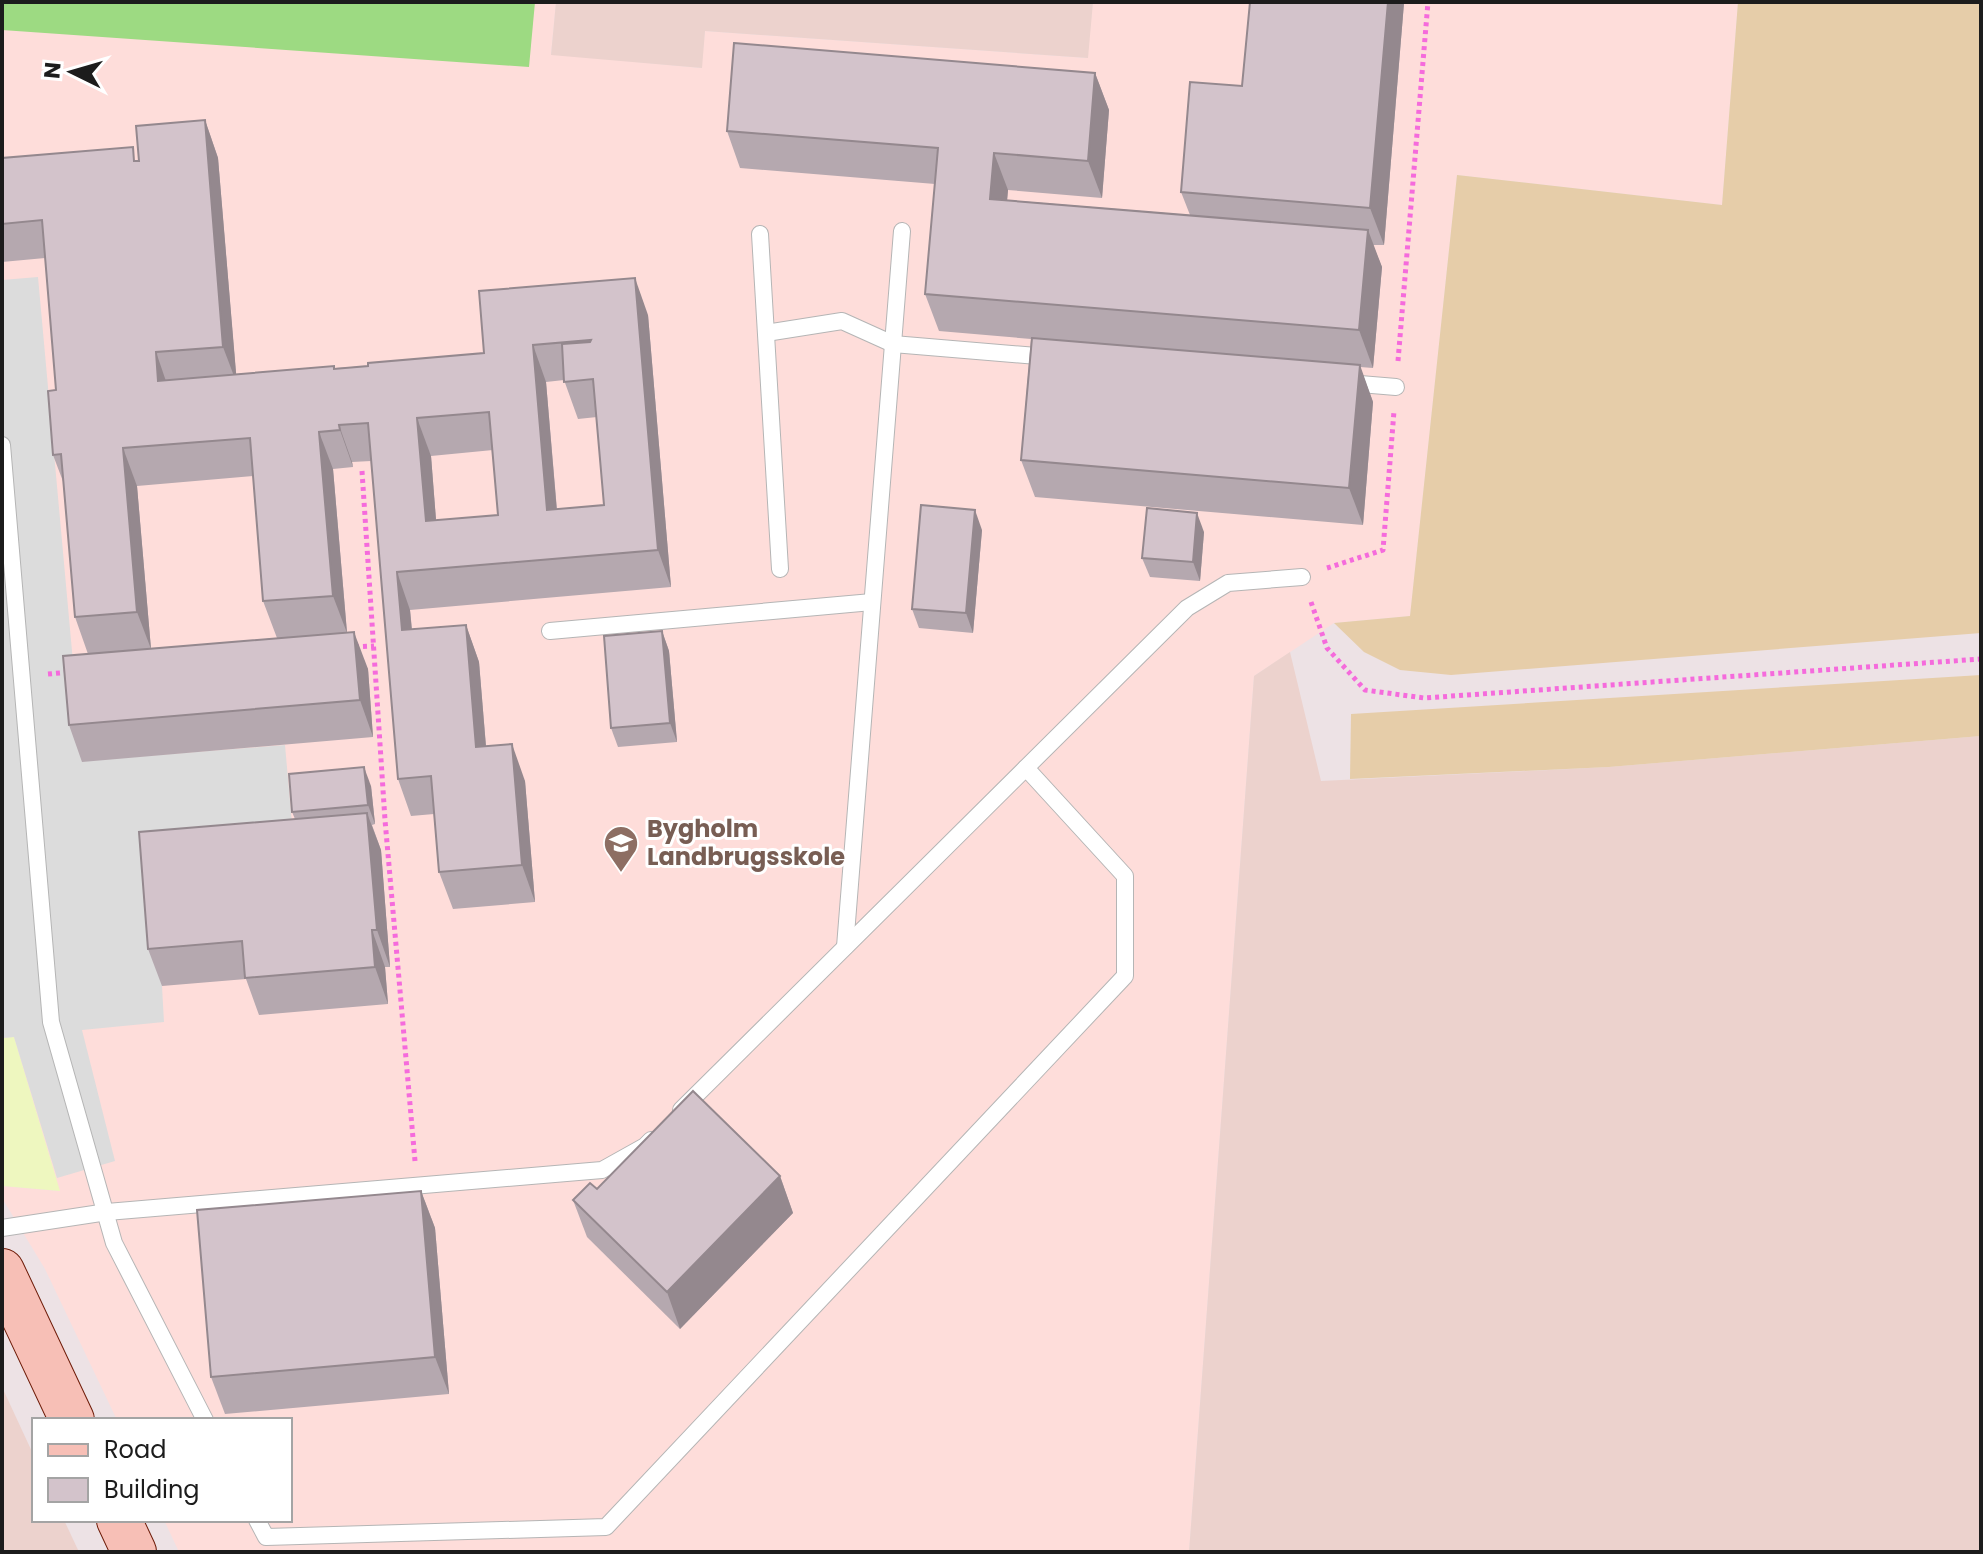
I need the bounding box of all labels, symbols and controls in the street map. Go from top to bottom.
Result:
north arrow [32,32,112,112]
text: N [36,61,69,80]
place label: Bygholm Landbrugsskole [647,812,845,873]
school or university icon: Bygholm Landbrugsskole [602,824,640,874]
legend [32,1418,292,1522]
text: Road [104,1433,166,1466]
text: Building [104,1473,200,1506]

